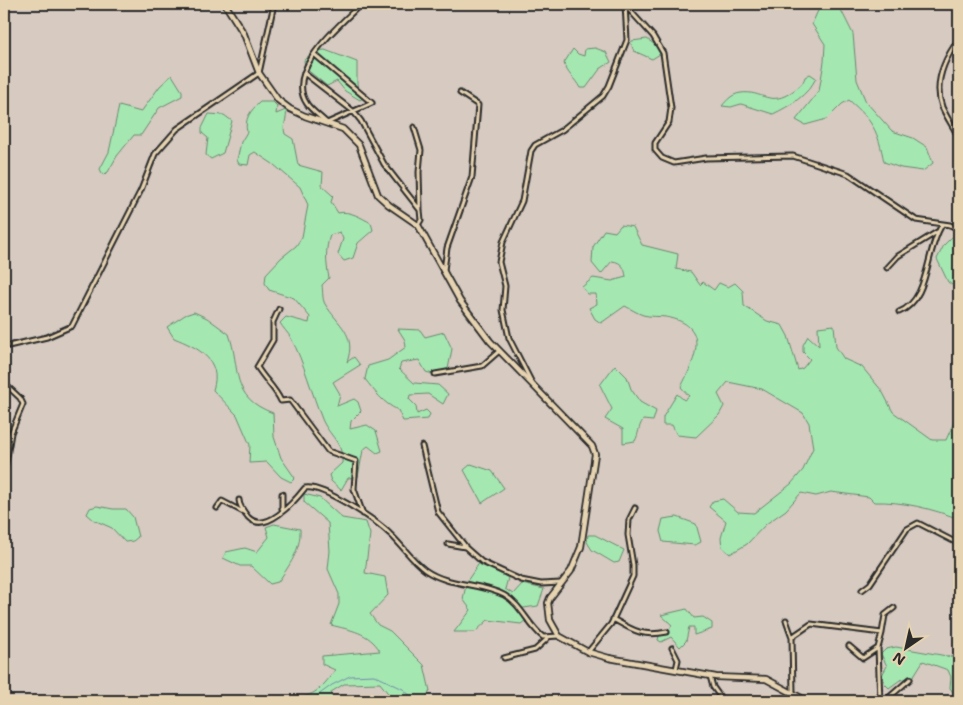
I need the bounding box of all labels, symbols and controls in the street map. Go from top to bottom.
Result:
north arrow [880,622,930,672]
text: N [889,648,908,669]

